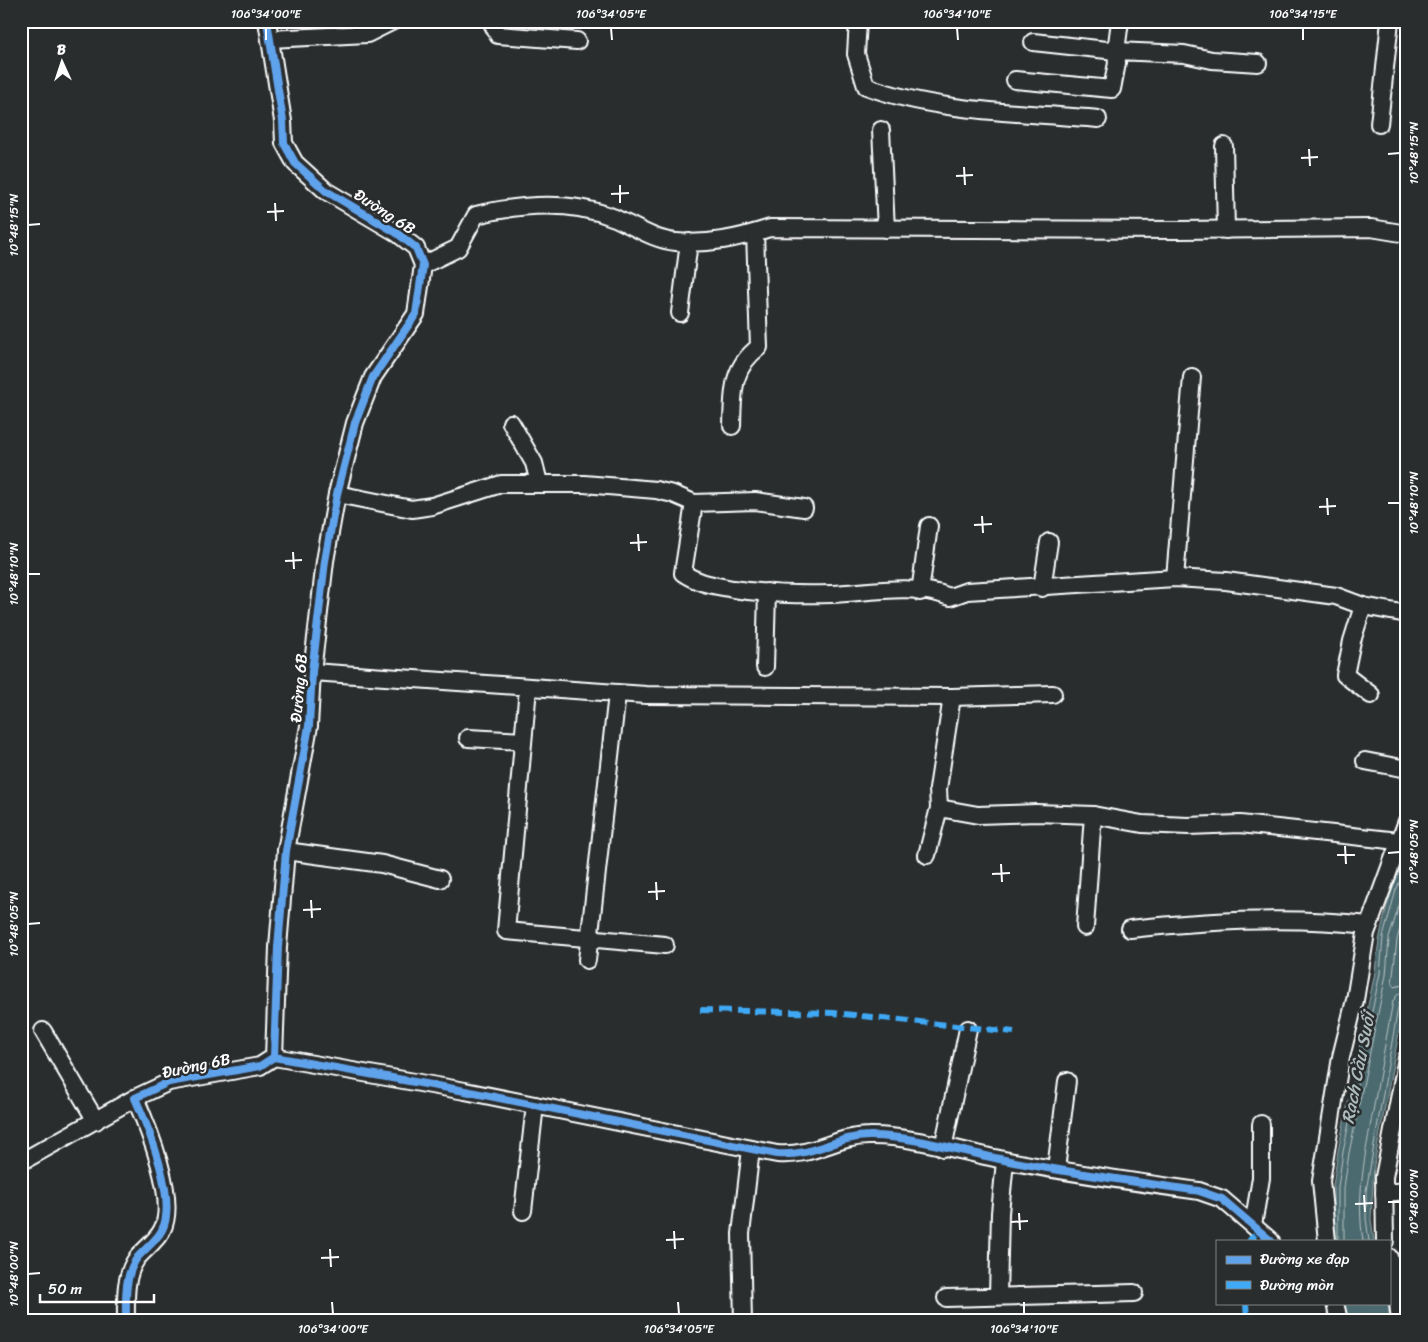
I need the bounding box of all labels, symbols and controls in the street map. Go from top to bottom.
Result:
text: 106°34'00"E [231,3,302,25]
text: 106°34'05"E [576,3,647,25]
text: 106°34'10"E [923,3,992,25]
text: 106°34'15"E [1269,3,1338,25]
text: B [56,37,67,62]
north arrow [38,38,88,88]
text: 10°48'15"N [1403,121,1425,184]
street label: Đường 6B [348,180,422,242]
text: 10°48'15"N [3,193,25,256]
text: 10°48'10"N [1403,471,1425,535]
text: 10°48'10"N [3,542,25,606]
street label: Đường 6B [281,652,316,724]
text: 10°48'05"N [1403,819,1425,885]
text: 10°48'05"N [3,891,25,957]
water label: Rạch Cầu Suối [1332,1006,1385,1126]
street label: Đường 6B [159,1044,233,1087]
text: 10°48'00"N [1403,1169,1425,1235]
legend [1216,1240,1390,1304]
text: 10°48'00"N [3,1241,25,1307]
text: Đường xe đạp [1260,1246,1349,1272]
scale bar [40,1272,154,1304]
text: Đường mòn [1260,1272,1334,1298]
text: 50 m [48,1276,83,1302]
text: 106°34'00"E [298,1318,369,1340]
text: 106°34'05"E [644,1318,715,1340]
text: 106°34'10"E [990,1318,1059,1340]

